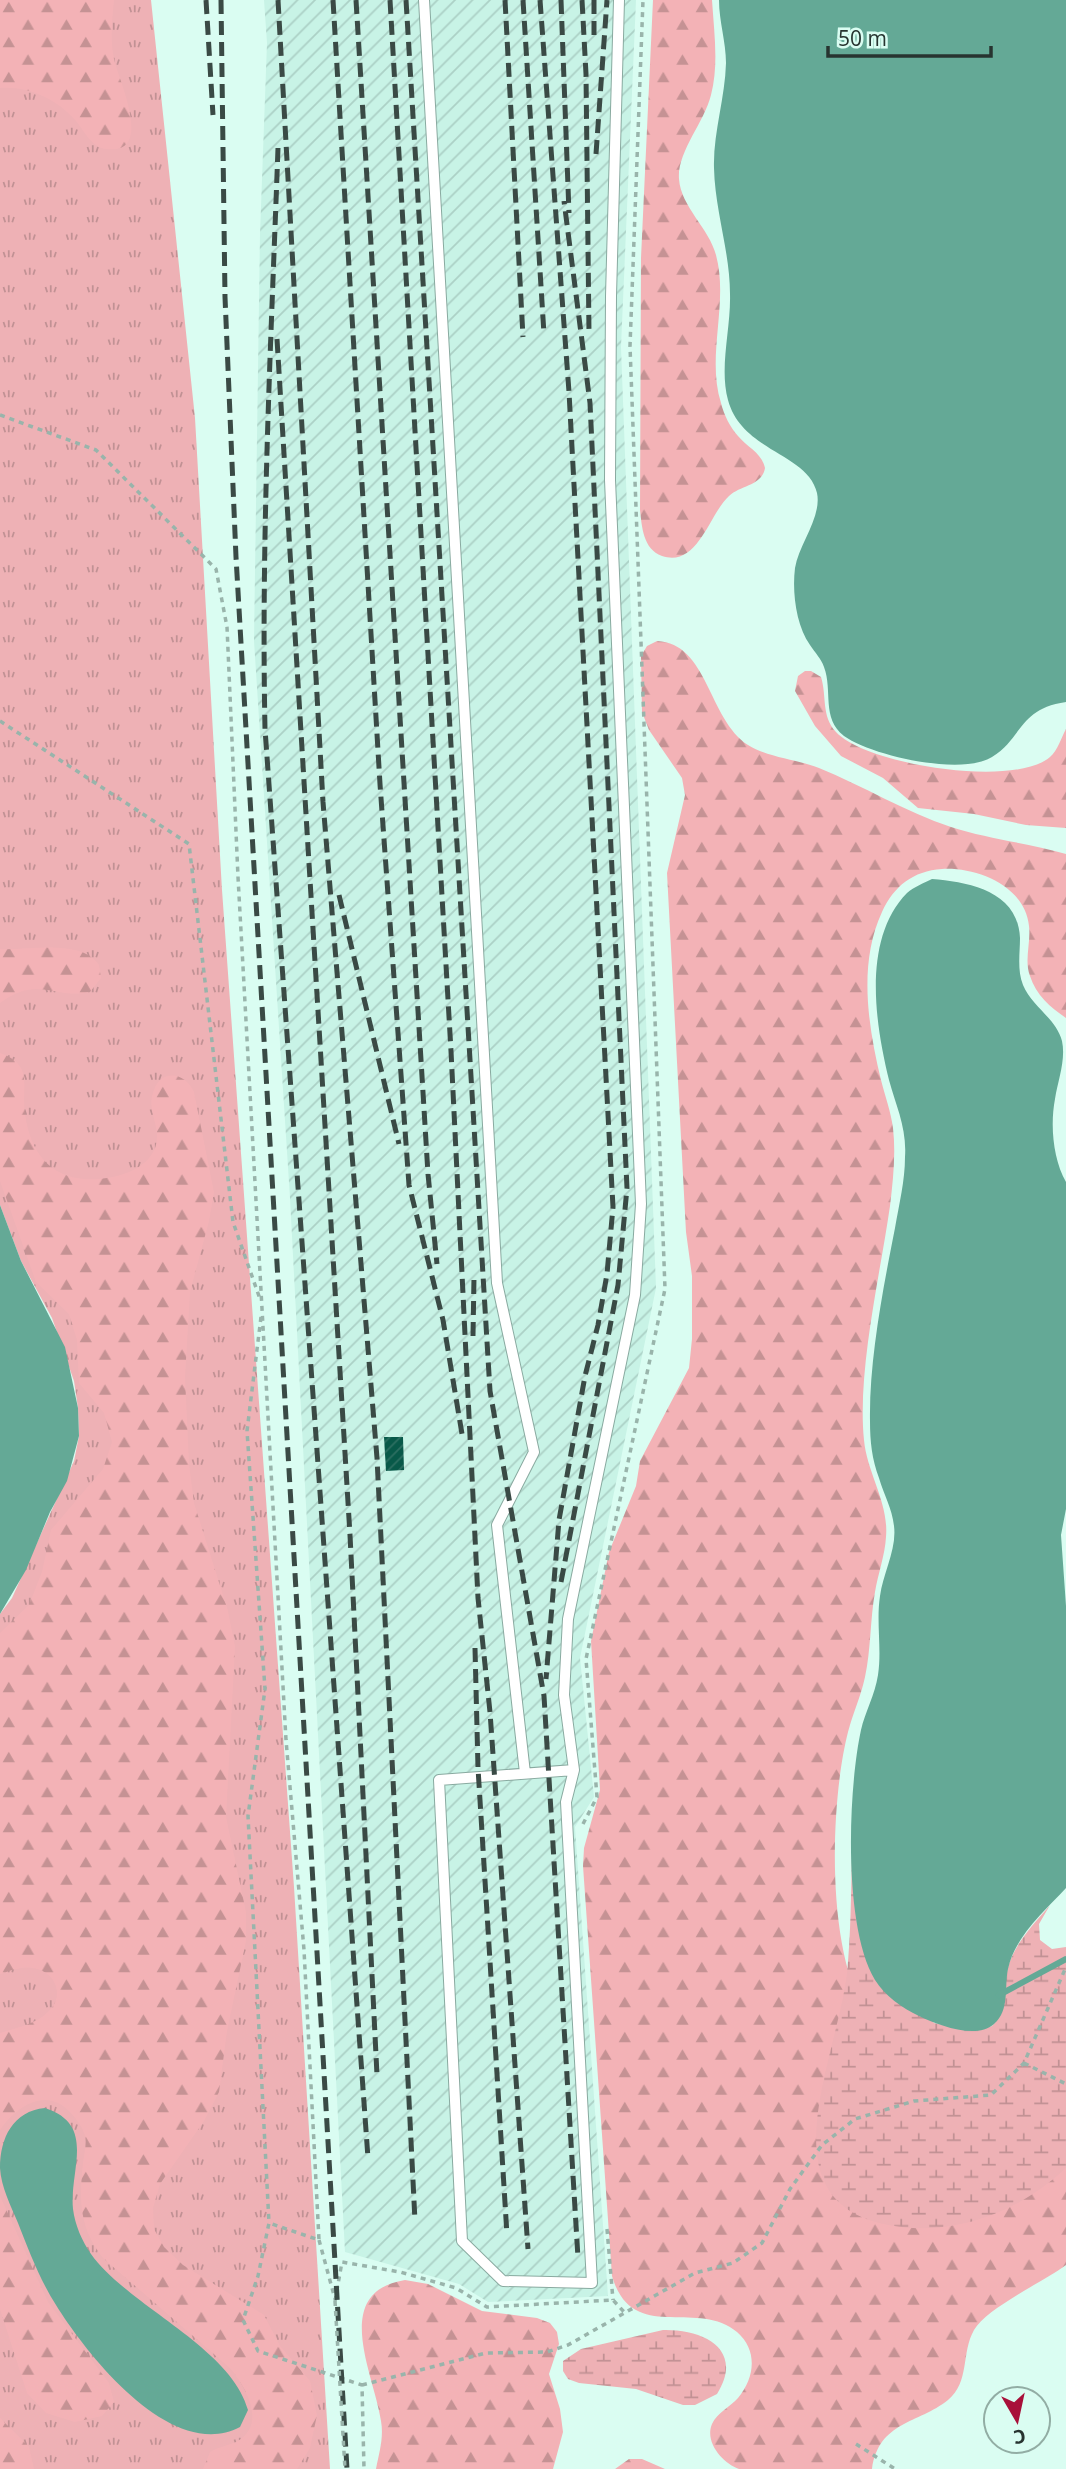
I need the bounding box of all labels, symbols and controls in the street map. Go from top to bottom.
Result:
scale bar [828,14,991,58]
text: 50 m [838,24,887,52]
north arrow [982,2385,1052,2455]
text: С [1012,2423,1028,2451]

